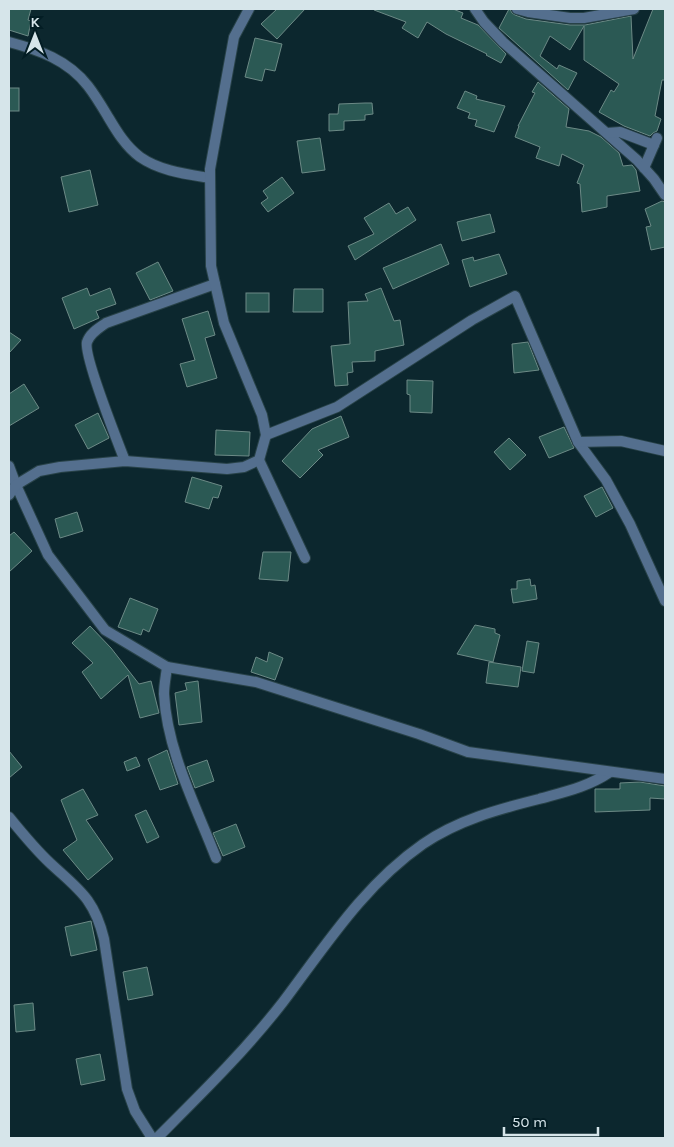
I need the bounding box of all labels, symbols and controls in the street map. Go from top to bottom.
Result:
north arrow [10,10,60,60]
text: K [30,14,40,31]
scale bar [504,1104,598,1136]
text: 50 m [512,1113,547,1131]

